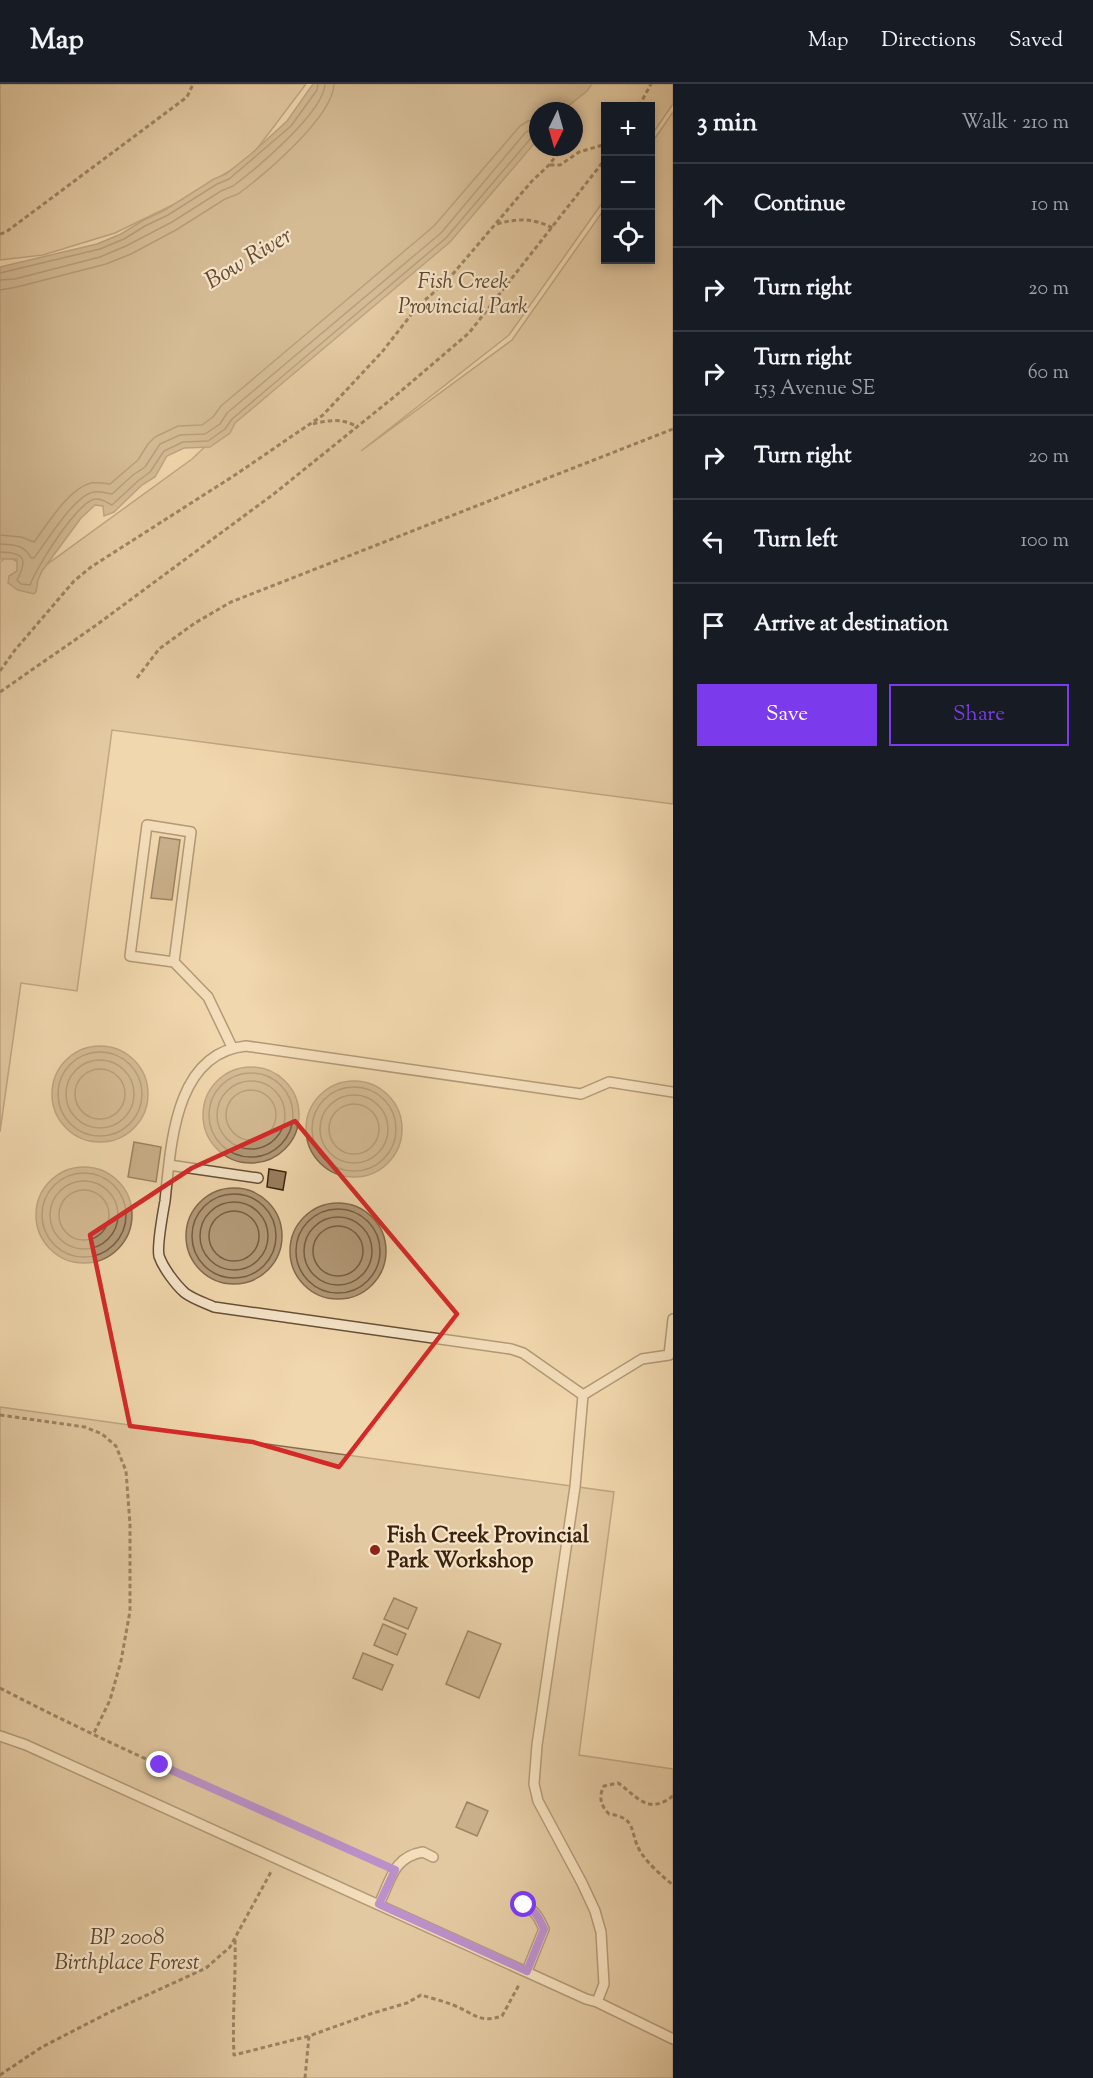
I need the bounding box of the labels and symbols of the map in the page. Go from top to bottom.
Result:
north arrow [529,102,583,156]
water label: Bow River [199,219,300,298]
park label: Fish Creek Provincial Park [398,267,528,324]
place label: Fish Creek Provincial Park Workshop [387,1521,590,1578]
marker: Fish Creek Provincial Park Workshop [368,1543,382,1557]
route end [146,1751,172,1777]
route start [510,1891,536,1917]
park label: BP 2008 Birthplace Forest [54,1923,200,1980]

